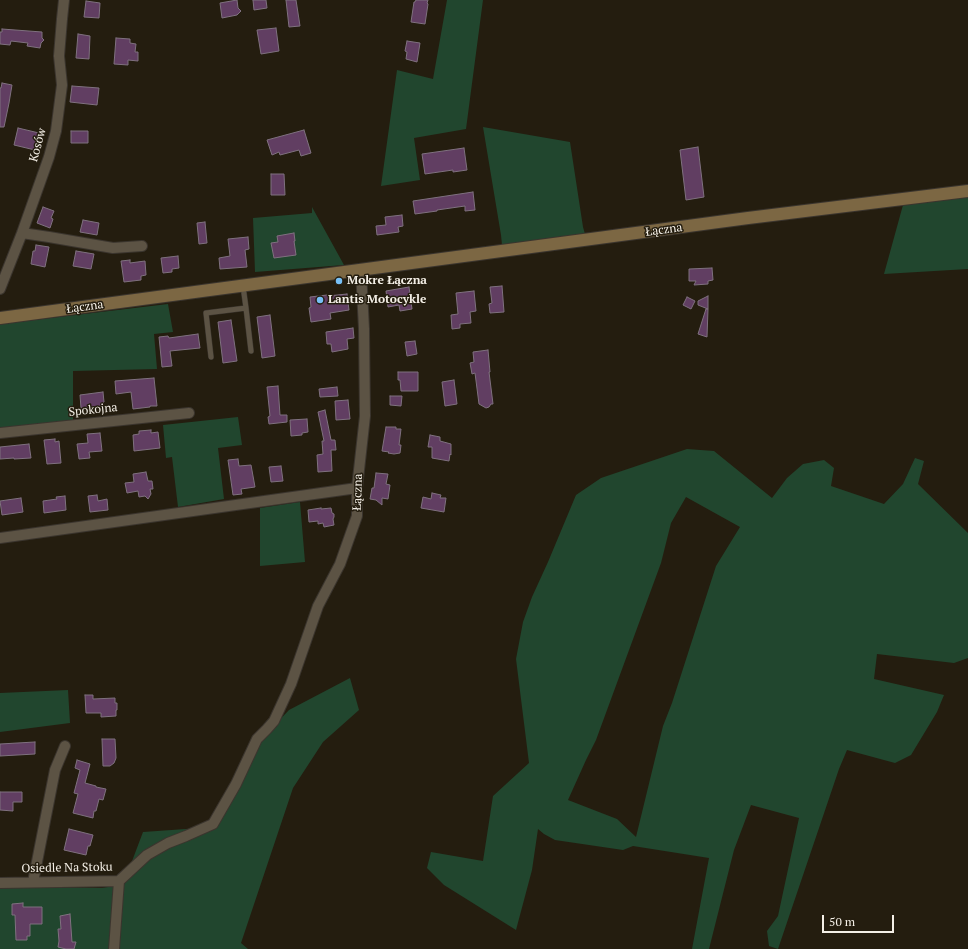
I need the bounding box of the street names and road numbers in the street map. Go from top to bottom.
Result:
street label: Kosów [27,127,49,163]
street label: Łączna [645,220,683,240]
street label: Łączna [66,297,104,317]
street label: Spokojna [68,400,118,420]
street label: Łączna [350,473,366,511]
street label: Osiedle Na Stoku [21,860,113,876]

